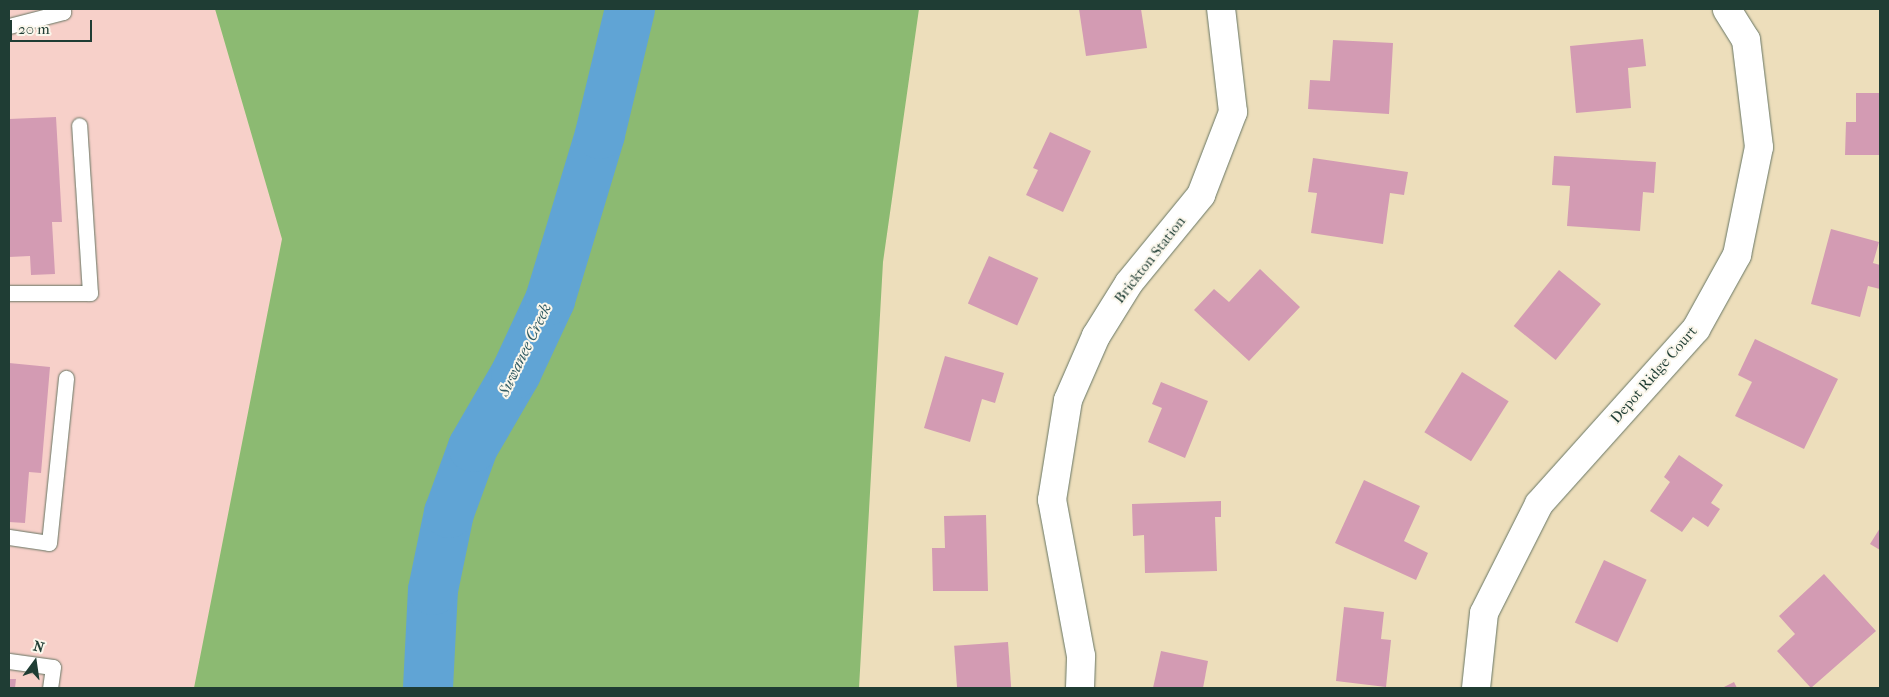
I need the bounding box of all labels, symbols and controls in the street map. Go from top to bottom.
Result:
scale bar [12,10,95,42]
text: 20 m [18,20,50,38]
street label: Brickton Station [1110,213,1190,307]
water label: Suwanee Creek [494,300,556,400]
street label: Depot Ridge Court [1607,323,1701,427]
north arrow [10,637,60,687]
text: N [32,637,46,656]

